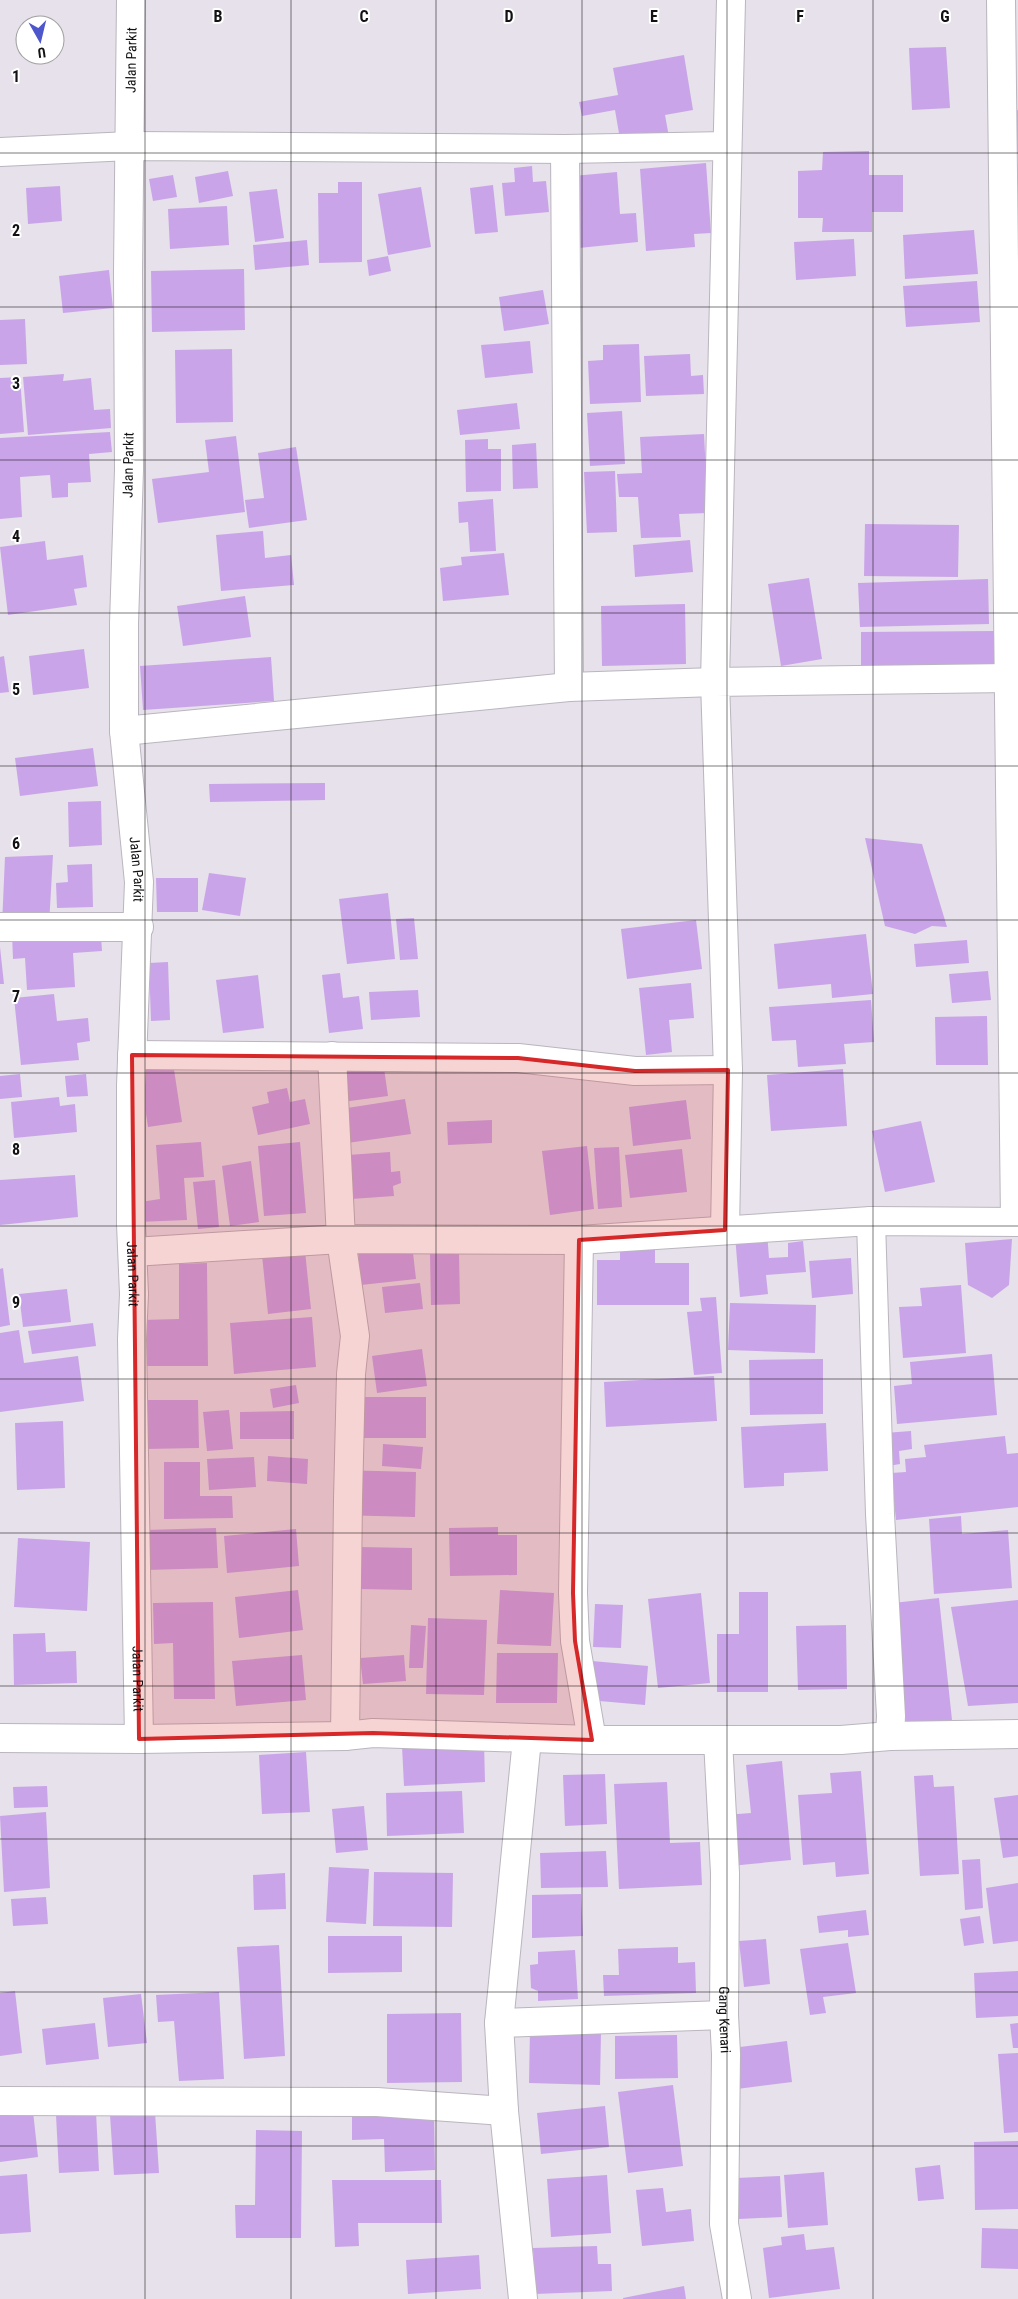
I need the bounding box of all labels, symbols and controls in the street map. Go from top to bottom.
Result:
text: B [214,7,223,26]
text: C [359,7,369,26]
text: D [504,7,514,26]
text: E [650,7,658,26]
text: F [796,7,804,26]
text: G [940,7,950,26]
north arrow [15,15,65,65]
street label: Jalan Parkit [122,27,140,93]
text: U [37,44,47,61]
text: 1 [12,67,20,86]
text: 2 [12,221,20,240]
text: 3 [12,374,20,393]
street label: Jalan Parkit [119,432,137,498]
text: 4 [12,527,20,546]
text: 5 [12,680,20,699]
text: 6 [12,834,20,853]
street label: Jalan Parkit [127,836,147,902]
text: 7 [12,987,20,1006]
text: 8 [12,1140,20,1159]
street label: Jalan Parkit [124,1241,142,1307]
text: 9 [12,1293,20,1312]
street label: Jalan Parkit [129,1646,147,1712]
street label: Gang Kenari [716,1986,734,2054]

